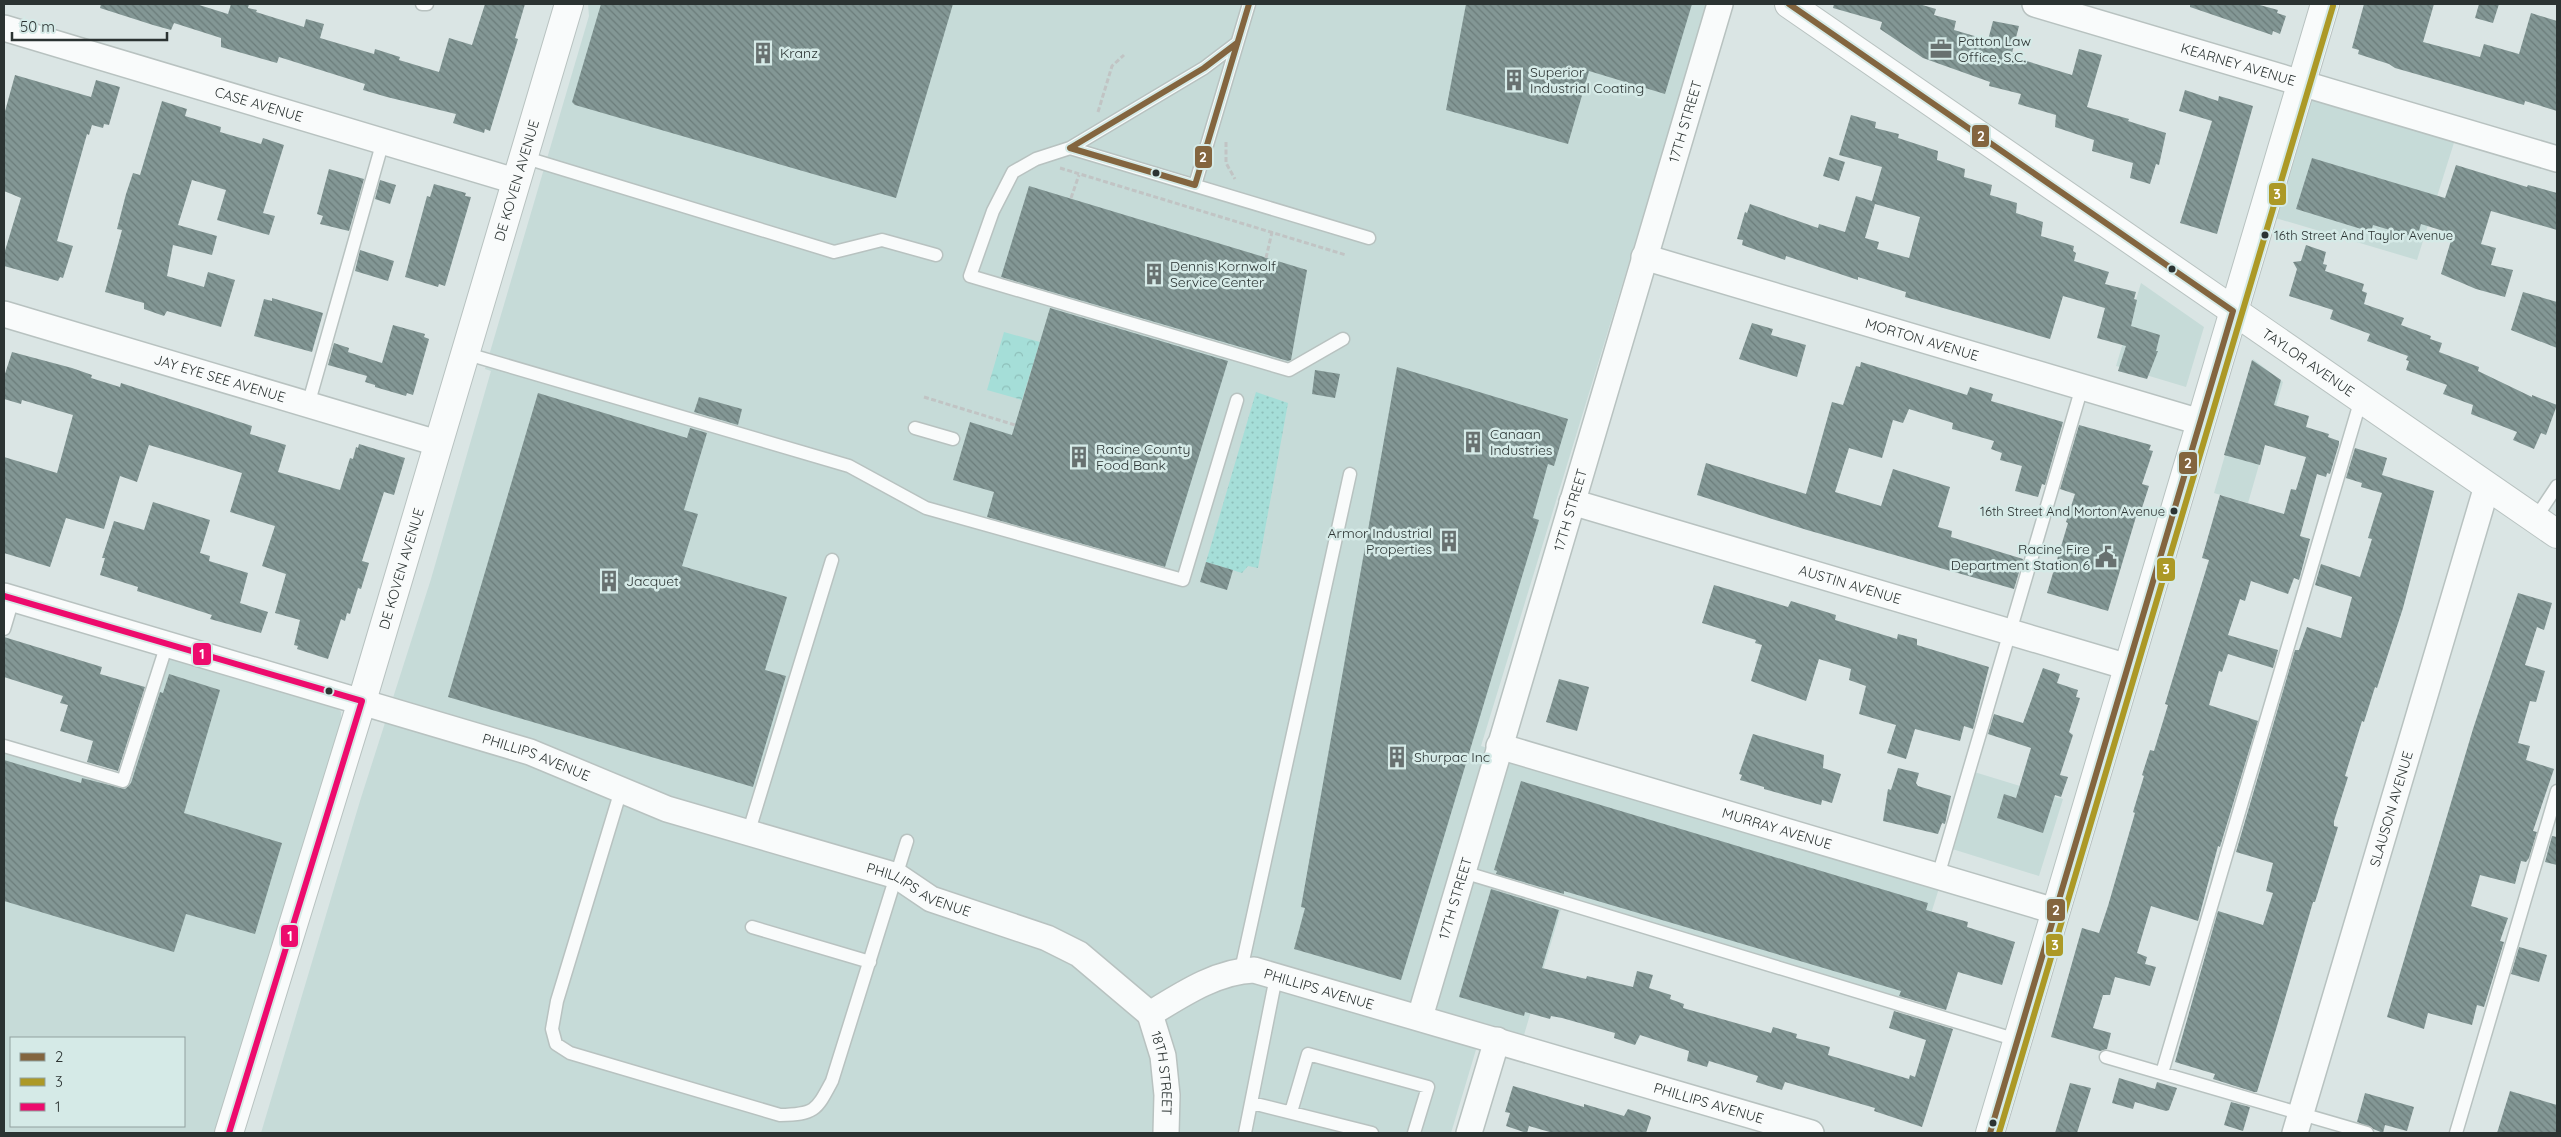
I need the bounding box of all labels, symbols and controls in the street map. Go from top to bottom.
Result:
scale bar [12,10,168,42]
text: 50 m [20,17,55,36]
place label: Patton Law Office, S.C. [1958,32,2031,66]
office icon: Patton Law Office, S.C. [1928,36,1954,62]
street label: KEARNEY AVENUE [2179,39,2298,90]
building icon: Kranz [750,40,776,66]
place label: Kranz [780,44,818,62]
place label: Superior Industrial Coating [1530,63,1644,97]
building icon: Superior Industrial Coating [1501,67,1527,93]
street label: 17TH STREET [1665,78,1706,165]
street label: CASE AVENUE [213,83,305,126]
street label: DE KOVEN AVENUE [490,118,543,243]
line badge: 2 [1971,124,1990,148]
text: 2 [1977,127,1985,145]
line badge: 2 [1194,145,1213,169]
text: 2 [1199,148,1207,166]
unlabelled marker [1151,168,1161,178]
line badge: 3 [2268,182,2287,206]
text: 3 [2273,185,2281,203]
place label: 16th Street And Taylor Avenue [2274,227,2453,243]
marker: 16th Street And Taylor Avenue [2260,230,2270,240]
place label: Dennis Kornwolf Service Center [1170,257,1276,291]
building icon: Dennis Kornwolf Service Center [1141,261,1167,287]
unlabelled marker [2167,264,2177,274]
street label: MORTON AVENUE [1863,314,1981,365]
street label: TAYLOR AVENUE [2259,324,2358,401]
street label: JAY EYE SEE AVENUE [152,350,288,406]
place label: Canaan Industries [1490,425,1552,459]
building icon: Canaan Industries [1460,429,1486,455]
place label: Racine County Food Bank [1096,440,1190,474]
building icon: Racine County Food Bank [1066,444,1092,470]
line badge: 2 [2178,451,2198,475]
text: 2 [2184,454,2192,472]
street label: 17TH STREET [1550,467,1591,553]
place label: 16th Street And Morton Avenue [1980,503,2165,519]
street label: DE KOVEN AVENUE [375,506,428,632]
marker: 16th Street And Morton Avenue [2169,506,2179,516]
place label: Armor Industrial Properties [1327,524,1432,558]
building icon: Armor Industrial Properties [1436,528,1462,554]
place label: Racine Fire Department Station 6 [1951,540,2090,574]
public building icon: Racine Fire Department Station 6 [2093,544,2119,570]
line badge: 3 [2156,557,2176,582]
text: 3 [2162,560,2170,578]
street label: AUSTIN AVENUE [1797,561,1903,608]
building icon: Jacquet [596,568,622,594]
place label: Jacquet [626,572,679,590]
line badge: 1 [192,642,212,666]
text: 1 [199,645,205,663]
unlabelled marker [324,686,334,696]
street label: PHILLIPS AVENUE [480,729,593,785]
building icon: Shurpac Inc [1384,744,1410,770]
place label: Shurpac Inc [1414,748,1490,766]
street label: SLAUSON AVENUE [2365,749,2417,869]
street label: MURRAY AVENUE [1720,804,1834,853]
street label: 17TH STREET [1435,855,1476,941]
street label: PHILLIPS AVENUE [864,859,973,921]
line badge: 2 [2046,898,2066,922]
text: 2 [2052,901,2060,919]
line badge: 1 [280,924,299,948]
text: 1 [287,927,293,945]
line badge: 3 [2045,933,2064,957]
text: 3 [2051,936,2059,954]
street label: PHILLIPS AVENUE [1262,964,1376,1014]
street label: 18TH STREET [1147,1029,1176,1116]
legend [10,1037,185,1127]
text: 2 [55,1047,63,1066]
text: 3 [55,1072,63,1091]
street label: PHILLIPS AVENUE [1652,1078,1766,1128]
text: 1 [55,1097,61,1116]
unlabelled marker [1988,1118,1998,1128]

